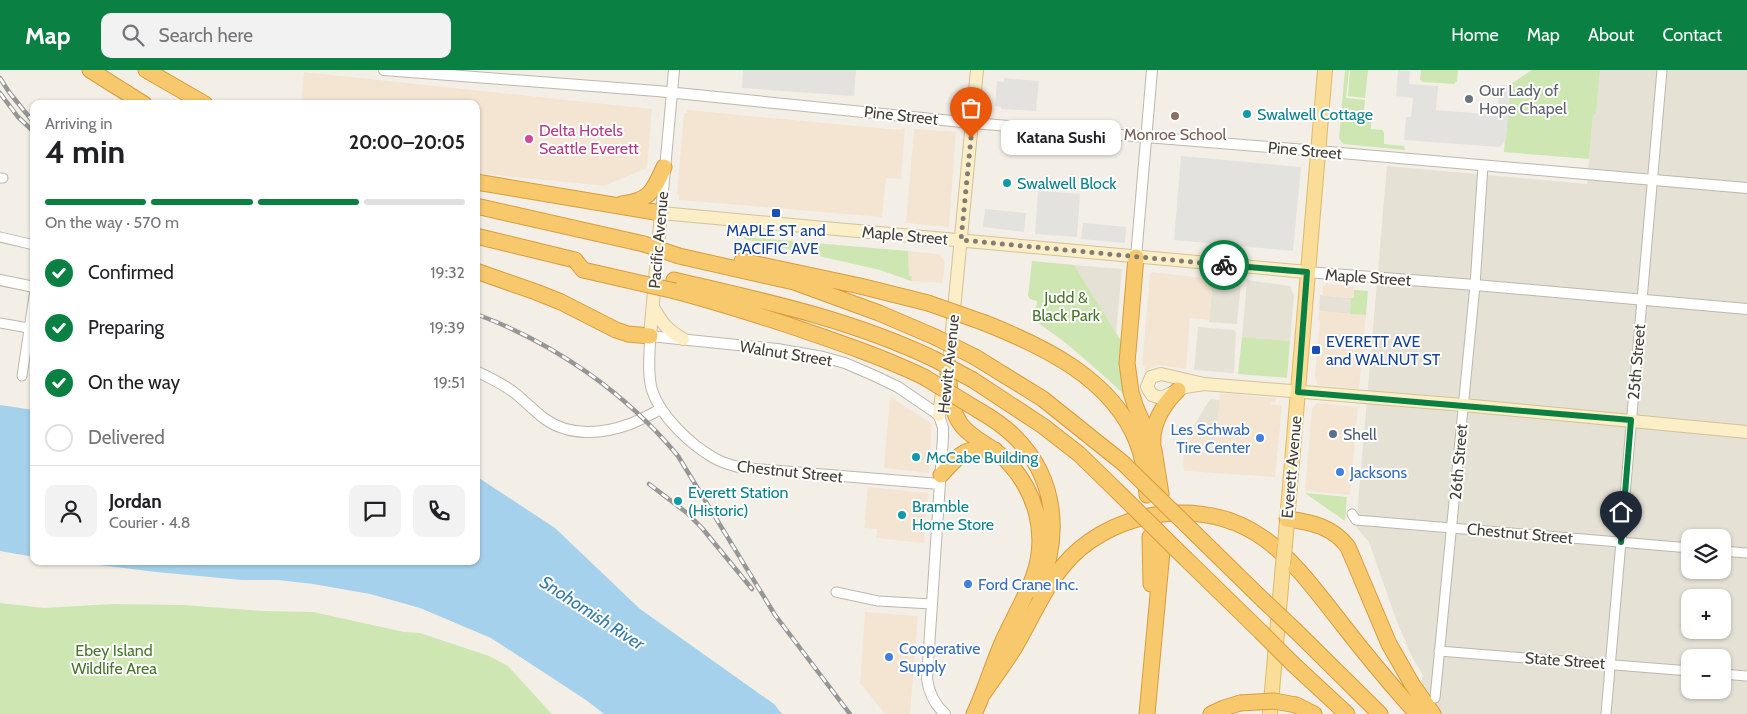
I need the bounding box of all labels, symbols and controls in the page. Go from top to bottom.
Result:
search box [101,13,451,58]
text: Map [25,21,71,50]
icon: search [119,21,147,49]
text: Search here [159,24,253,47]
text: Home [1451,24,1499,46]
text: Map [1527,24,1560,46]
text: About [1588,24,1634,46]
text: Contact [1662,24,1722,46]
place label: Our Lady of Hope Chapel [1479,81,1567,118]
pin [950,87,992,138]
marker: Our Lady of Hope Chapel [1463,93,1475,105]
icon: bag [957,94,985,122]
street label: Pine Street [863,102,939,129]
place label: Swalwell Cottage [1257,105,1373,124]
marker: Swalwell Cottage [1241,108,1253,120]
marker: Monroe School [1169,110,1181,122]
text: Arriving in [45,114,112,133]
callout: Katana Sushi [1001,120,1121,156]
place label: Delta Hotels Seattle Everett [539,121,639,158]
place label: Monroe School [1124,125,1227,144]
text: Katana Sushi [1016,128,1106,147]
text: 20:00–20:05 [349,131,465,154]
text: 4 min [45,132,125,171]
marker: Delta Hotels Seattle Everett [523,133,535,145]
street label: Pine Street [1267,138,1343,163]
place label: Swalwell Block [1017,174,1117,193]
marker: Swalwell Block [1001,177,1013,189]
street label: Pacific Avenue [645,191,672,289]
marker: MAPLE ST and PACIFIC AVE [770,207,782,219]
text: On the way · 570 m [45,213,179,232]
place label: MAPLE ST and PACIFIC AVE [726,221,826,258]
street label: Maple Street [861,222,949,249]
courier [1199,240,1249,290]
icon: bike [1210,251,1238,279]
icon: check [45,259,73,287]
text: Confirmed [88,261,174,284]
text: 19:32 [430,263,465,282]
street label: Maple Street [1324,265,1412,290]
park label: Judd & Black Park [1032,288,1101,325]
icon: check [45,314,73,342]
street label: Hewitt Avenue [934,314,963,414]
text: Preparing [88,316,164,339]
text: 19:39 [430,318,465,337]
street label: 25th Street [1624,323,1649,401]
place label: EVERETT AVE and WALNUT ST [1326,332,1441,369]
street label: Walnut Street [738,337,834,370]
marker: EVERETT AVE and WALNUT ST [1310,344,1322,356]
icon: check [45,369,73,397]
text: On the way [88,371,180,394]
text: 19:51 [433,373,465,392]
street label: Everett Avenue [1278,415,1305,519]
place label: Les Schwab Tire Center [1170,420,1251,457]
street label: 26th Street [1446,423,1471,501]
place label: Shell [1343,425,1377,444]
text: Delivered [88,426,165,449]
marker: Shell [1327,428,1339,440]
marker: Les Schwab Tire Center [1254,432,1266,444]
place label: McCabe Building [926,448,1039,467]
marker: McCabe Building [910,451,922,463]
street label: Chestnut Street [736,456,844,487]
place label: Jacksons [1349,463,1407,482]
marker: Jacksons [1334,466,1346,478]
place label: Everett Station (Historic) [688,483,789,520]
button: person [45,485,97,537]
button: chat [349,485,401,537]
button: phone [413,485,465,537]
text: Jordan [109,490,162,513]
pin [1600,491,1642,542]
marker: Everett Station (Historic) [672,495,684,507]
place label: Bramble Home Store [912,497,994,534]
icon: home [1607,498,1635,526]
marker: Bramble Home Store [896,509,908,521]
text: Courier · 4.8 [109,513,191,532]
street label: Chestnut Street [1466,519,1574,548]
map controls [1681,529,1731,699]
button: layers [1681,529,1731,579]
water label: Snohomish River [536,571,650,656]
place label: Ford Crane Inc. [978,575,1078,594]
marker: Ford Crane Inc. [962,578,974,590]
button: + [1681,589,1731,639]
place label: Cooperative Supply [899,639,981,676]
park label: Ebey Island Wildlife Area [71,641,157,678]
street label: State Street [1524,648,1606,673]
button: − [1681,649,1731,699]
marker: Cooperative Supply [883,651,895,663]

